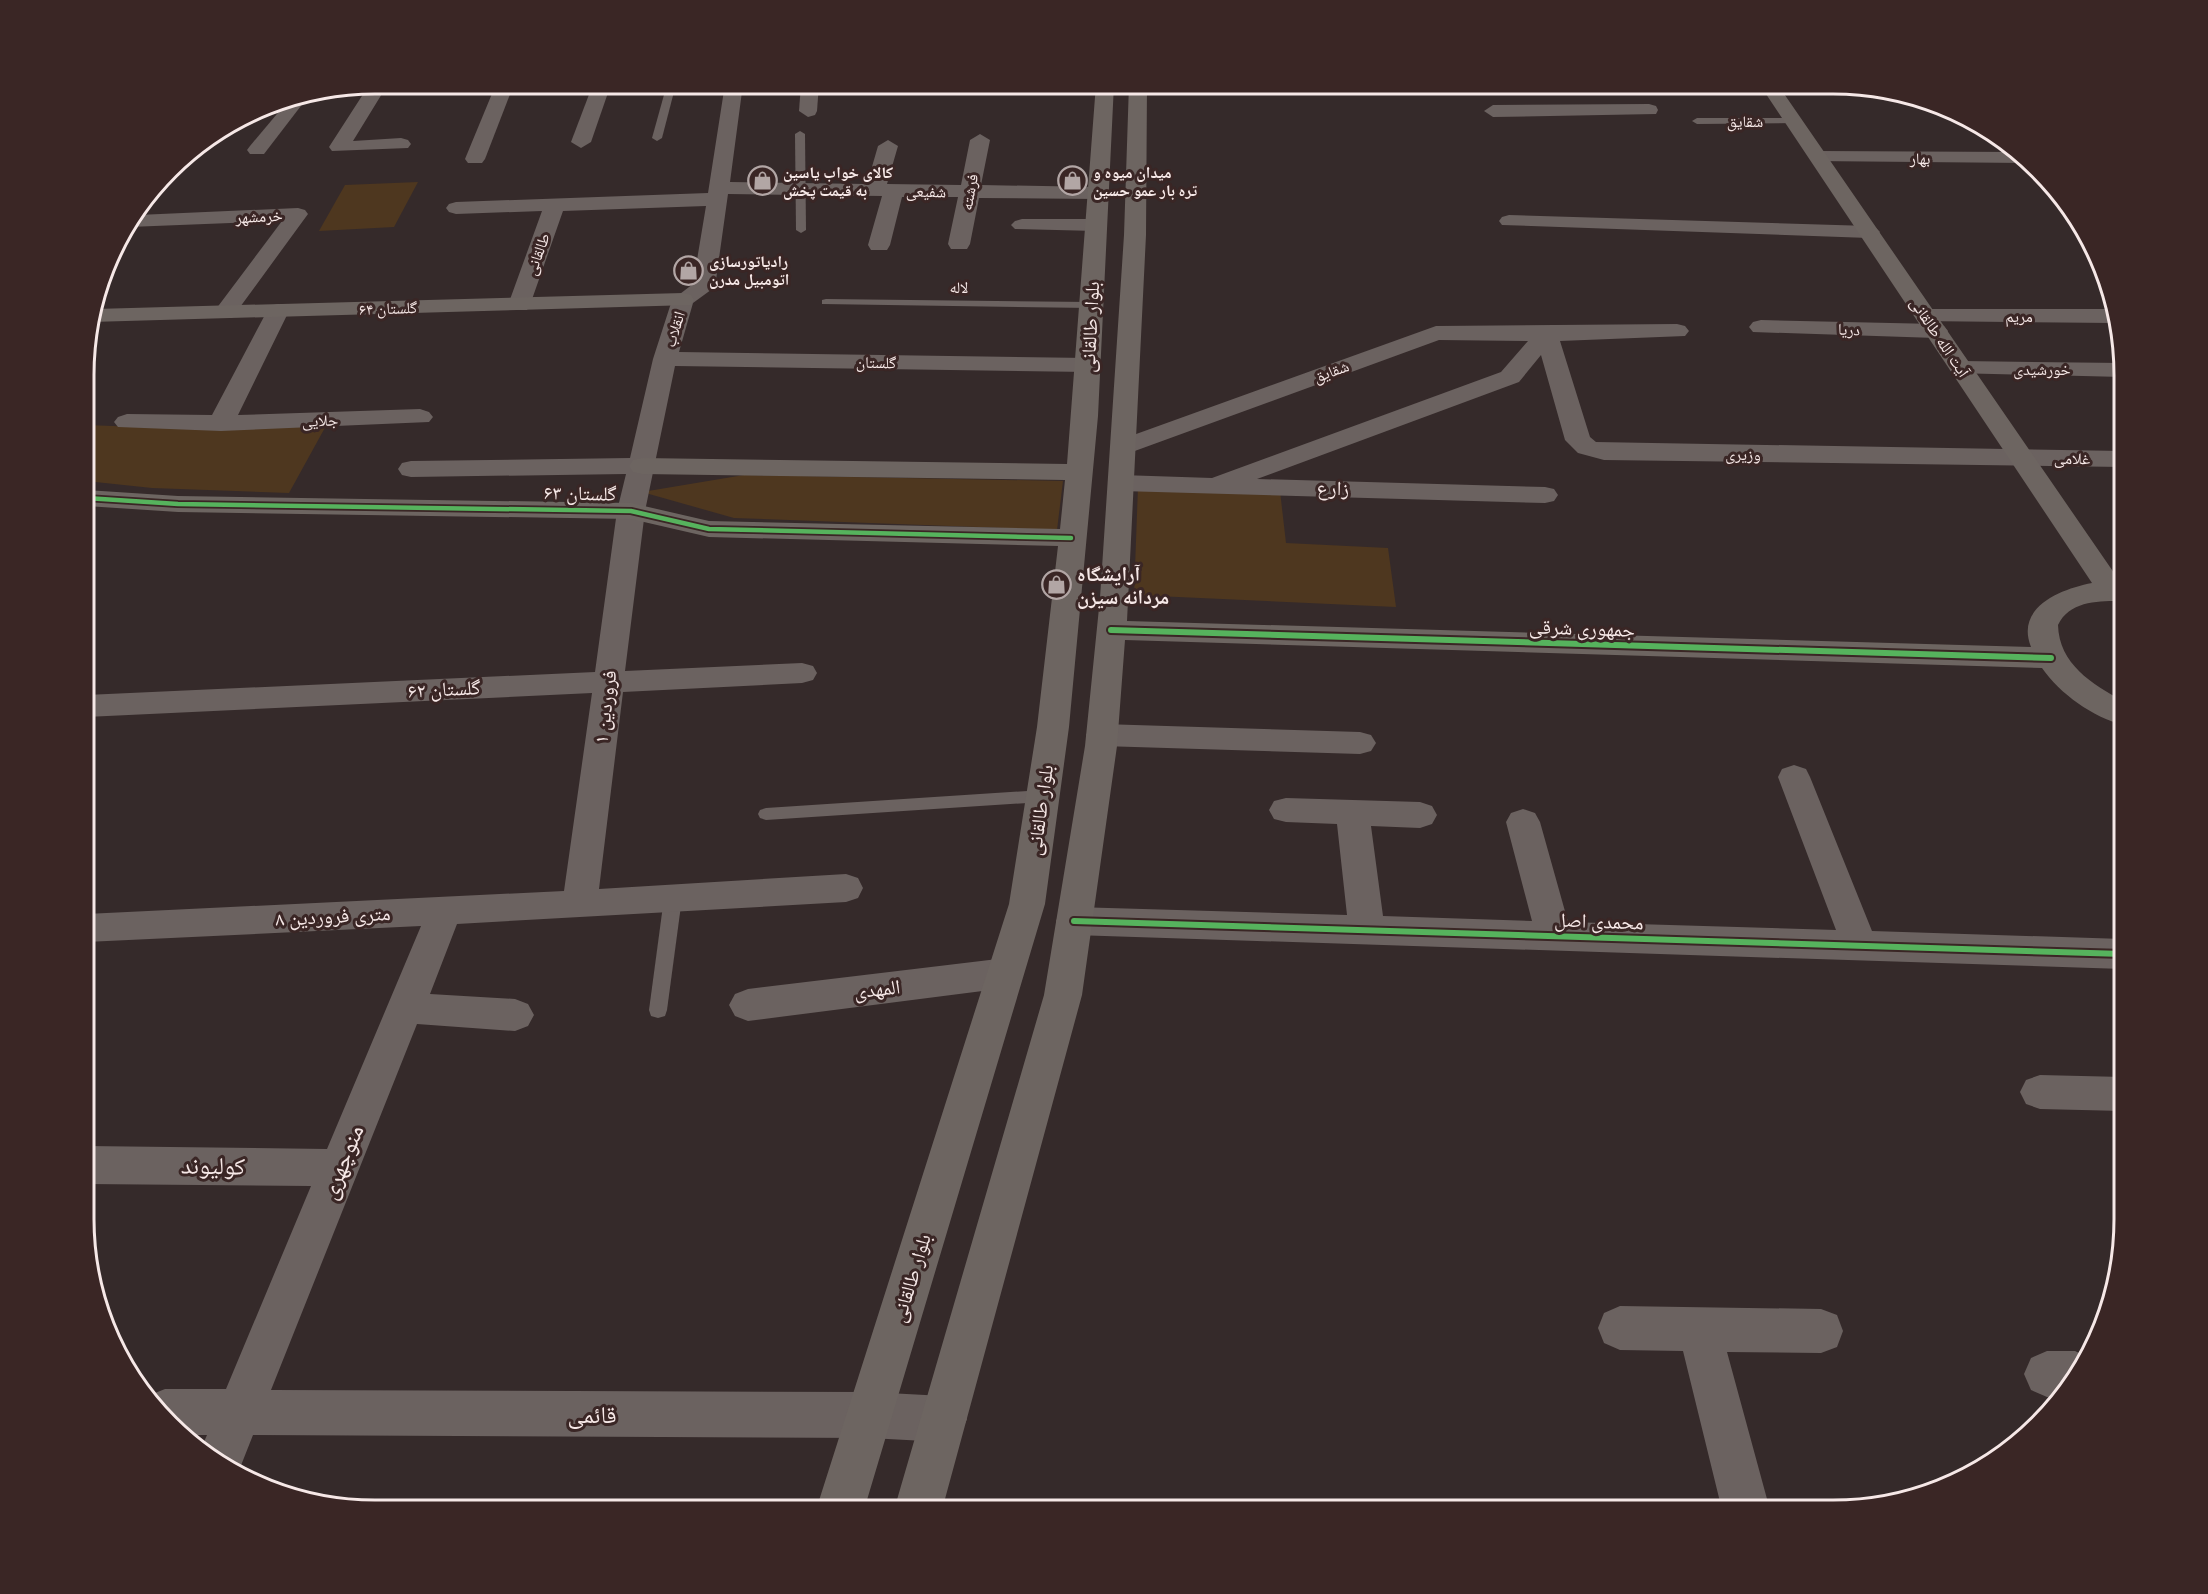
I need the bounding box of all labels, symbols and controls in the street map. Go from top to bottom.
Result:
street label: شقایق [1727,110,1763,132]
street label: بهار [1909,147,1930,169]
place label: کالای خواب یاسین به قیمت پخش [783,161,893,201]
place label: میدان میوه و تره بار عمو حسین [1093,161,1198,201]
shop icon: کالای خواب یاسین به قیمت پخش [746,165,778,197]
shop icon: میدان میوه و تره بار عمو حسین [1056,165,1088,197]
street label: فرشته [955,172,983,212]
street label: شفیعی [906,180,946,202]
street label: خرمشهر [234,204,283,228]
street label: طالقانی [519,230,555,278]
place label: رادیاتورسازی اتومبیل مدرن [709,250,789,290]
shop icon: رادیاتورسازی اتومبیل مدرن [672,254,704,286]
street label: لاله [949,276,969,298]
street label: بلوار طالقانی [1074,281,1105,373]
street label: آیت الله طالقانی [1905,293,1975,382]
street label: گلستان ۶۴ [358,296,418,320]
street label: مریم [2005,305,2033,327]
street label: انقلاب [658,308,690,350]
street label: دریا [1837,318,1861,340]
street label: گلستان [856,351,897,373]
street label: شقایق [1310,354,1352,388]
street label: خورشیدی [2013,358,2071,380]
street label: جلایی [301,408,339,432]
street label: وزیری [1725,443,1761,465]
street label: غلامی [2054,447,2090,469]
street label: زارع [1316,473,1350,502]
street label: گلستان ۶۳ [543,478,617,507]
place label: آرایشگاه مردانه سیزن [1077,560,1169,610]
shop icon: آرایشگاه مردانه سیزن [1040,569,1072,601]
street label: جمهوری شرقی [1529,612,1636,643]
street label: فروردین ۱ [587,669,622,745]
street label: گلستان ۶۲ [407,673,481,704]
street label: بلوار طالقانی [1020,763,1059,857]
street label: ۸ متری فروردین [275,899,391,932]
street label: محمدی اصل [1554,905,1644,936]
street label: المهدی [852,972,902,1005]
street label: منوچهری [312,1119,371,1204]
street label: کولیوند [181,1148,245,1182]
street label: بلوار طالقانی [884,1230,937,1325]
street label: قائمی [567,1398,617,1430]

